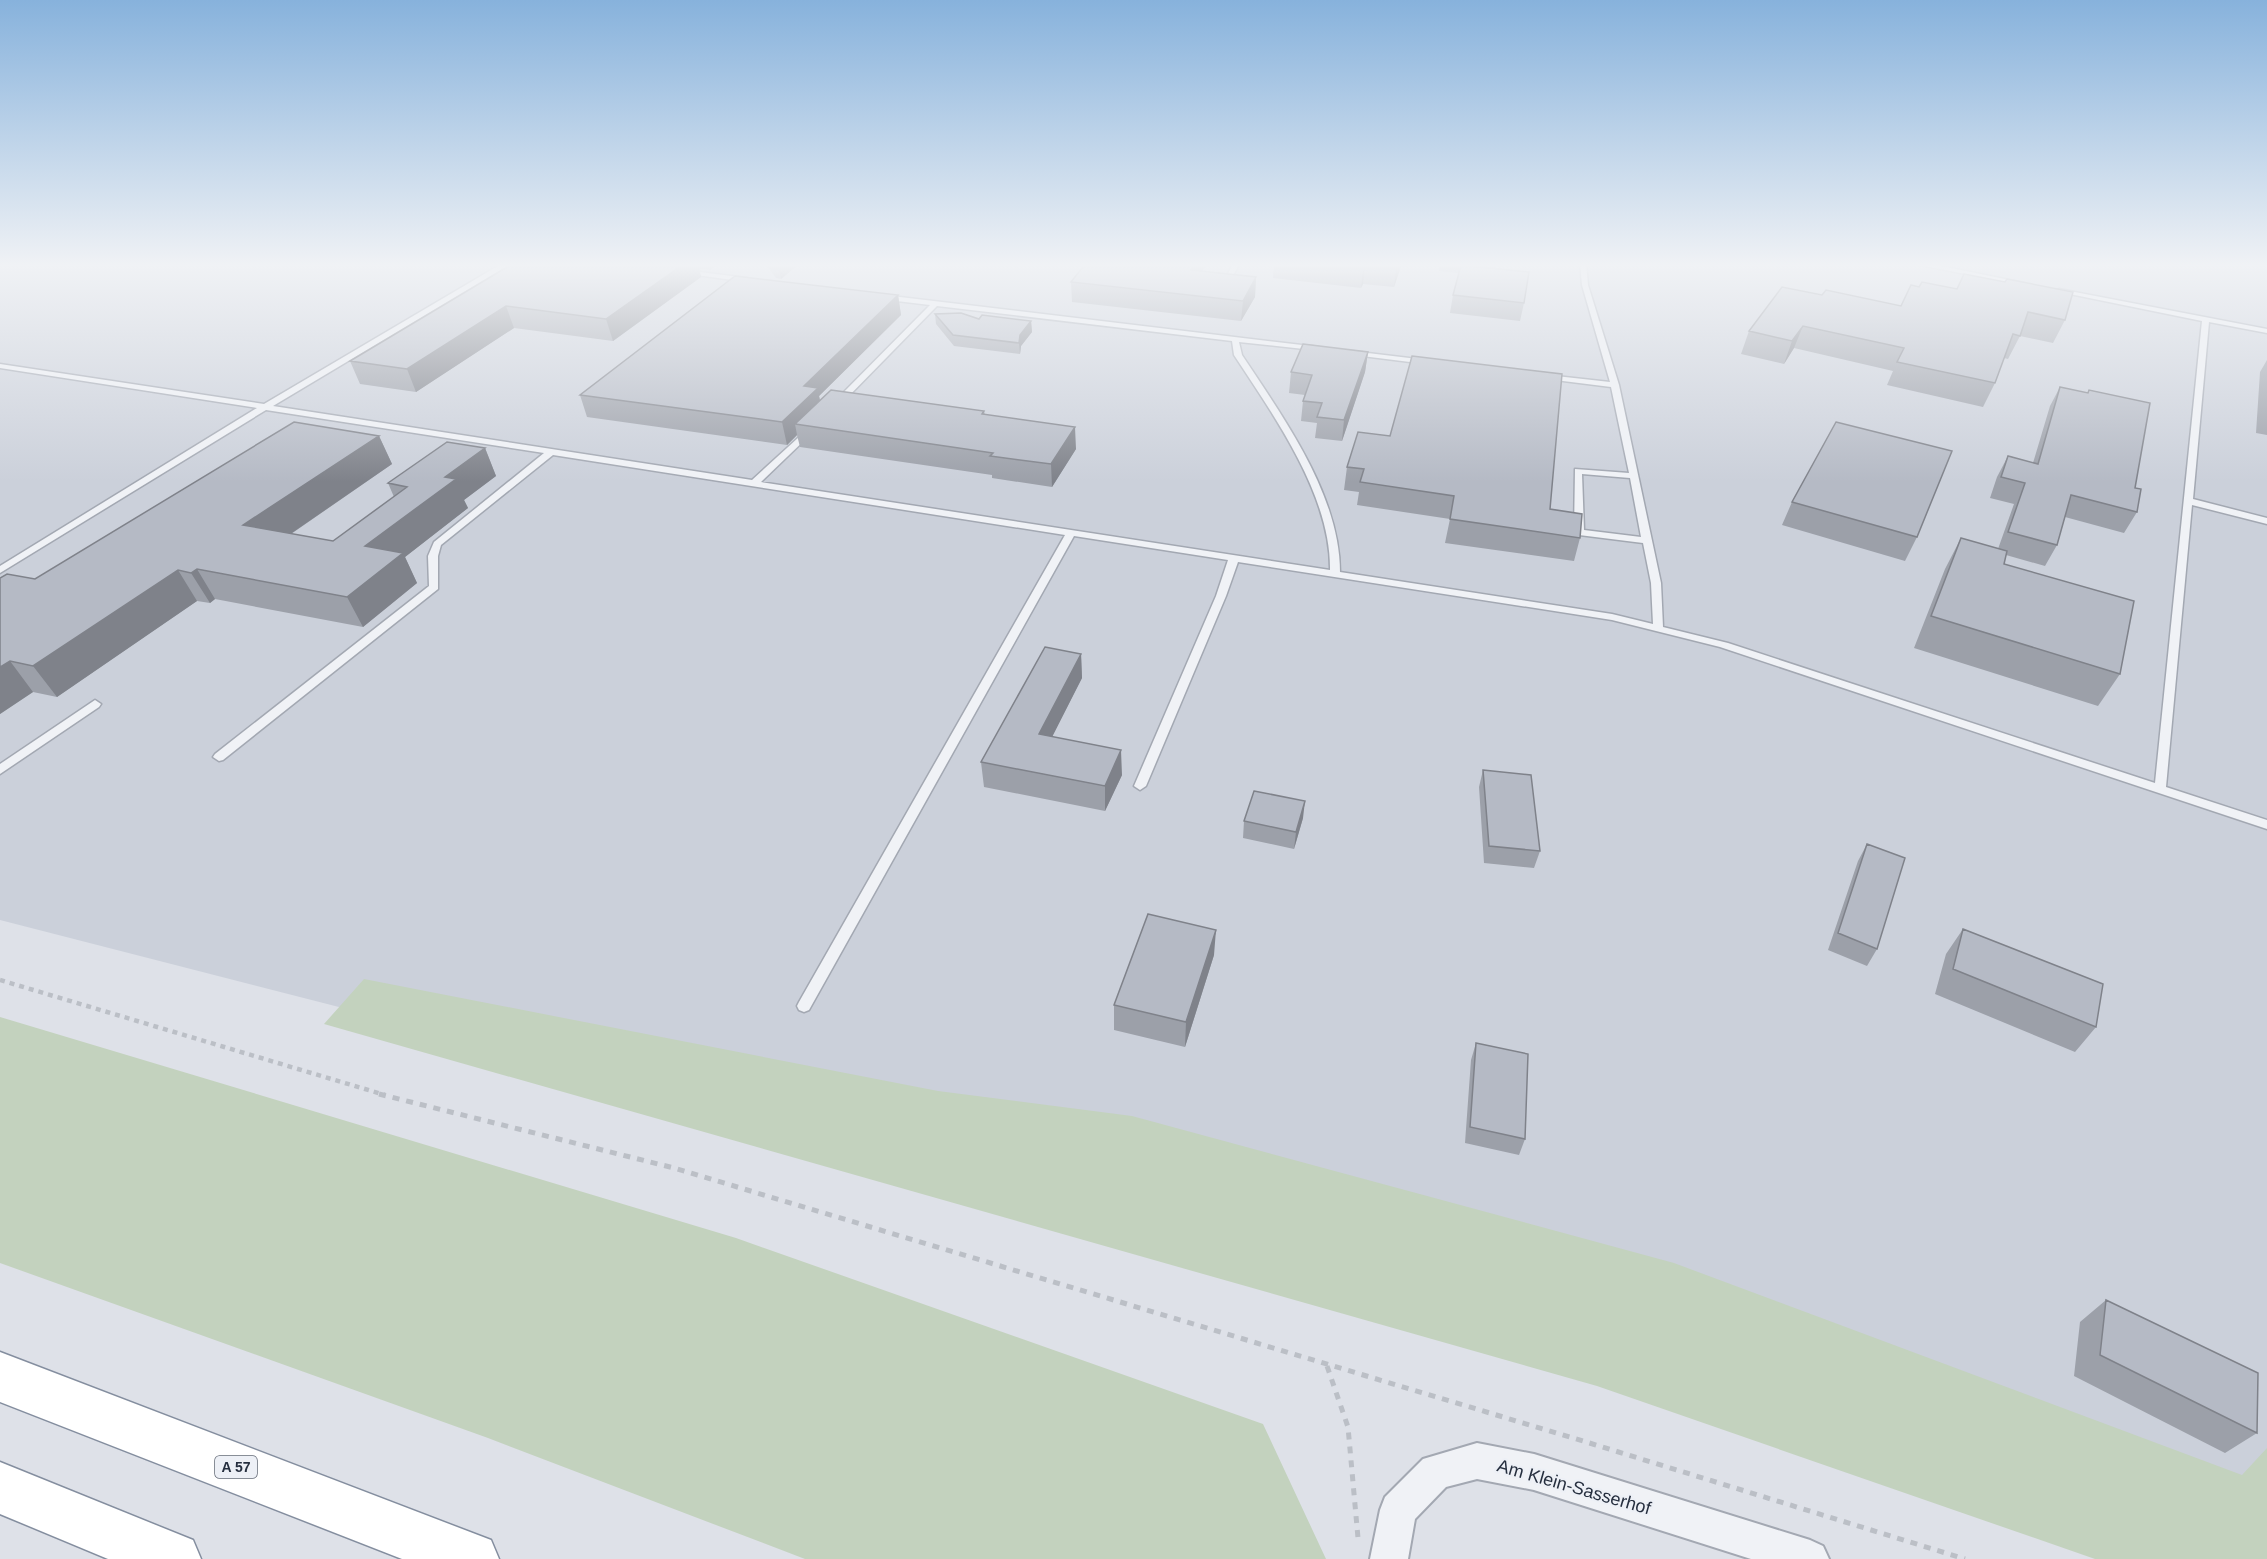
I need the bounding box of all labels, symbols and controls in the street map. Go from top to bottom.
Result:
street label: Am Klein-Sasserhof [1495,1455,1654,1519]
road number: A 57 [215,1456,257,1478]

